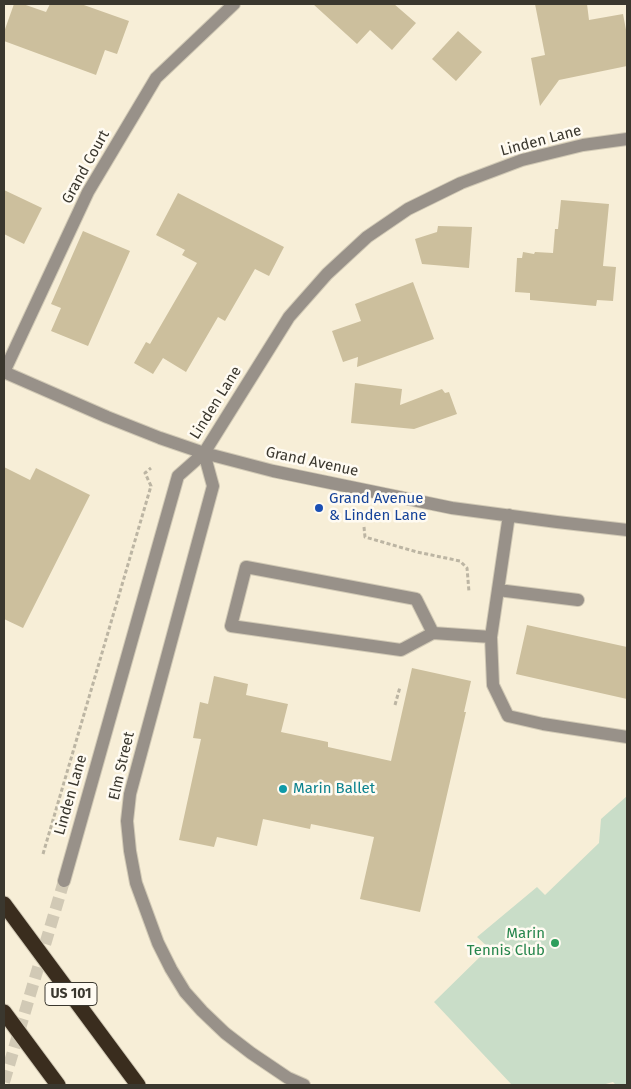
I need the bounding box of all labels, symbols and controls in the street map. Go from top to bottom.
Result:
street label: Linden Lane [499,122,583,160]
street label: Grand Court [58,127,114,207]
street label: Linden Lane [186,363,246,443]
street label: Grand Avenue [264,443,360,481]
place label: Grand Avenue & Linden Lane [329,490,427,525]
marker: Grand Avenue & Linden Lane [313,502,325,514]
street label: Elm Street [105,730,139,802]
street label: Linden Lane [51,753,91,837]
place label: Marin Ballet [293,780,375,798]
marker: Marin Ballet [277,783,289,795]
place label: Marin Tennis Club [467,925,545,960]
marker: Marin Tennis Club [549,937,561,949]
road number: US 101 [45,982,97,1006]

